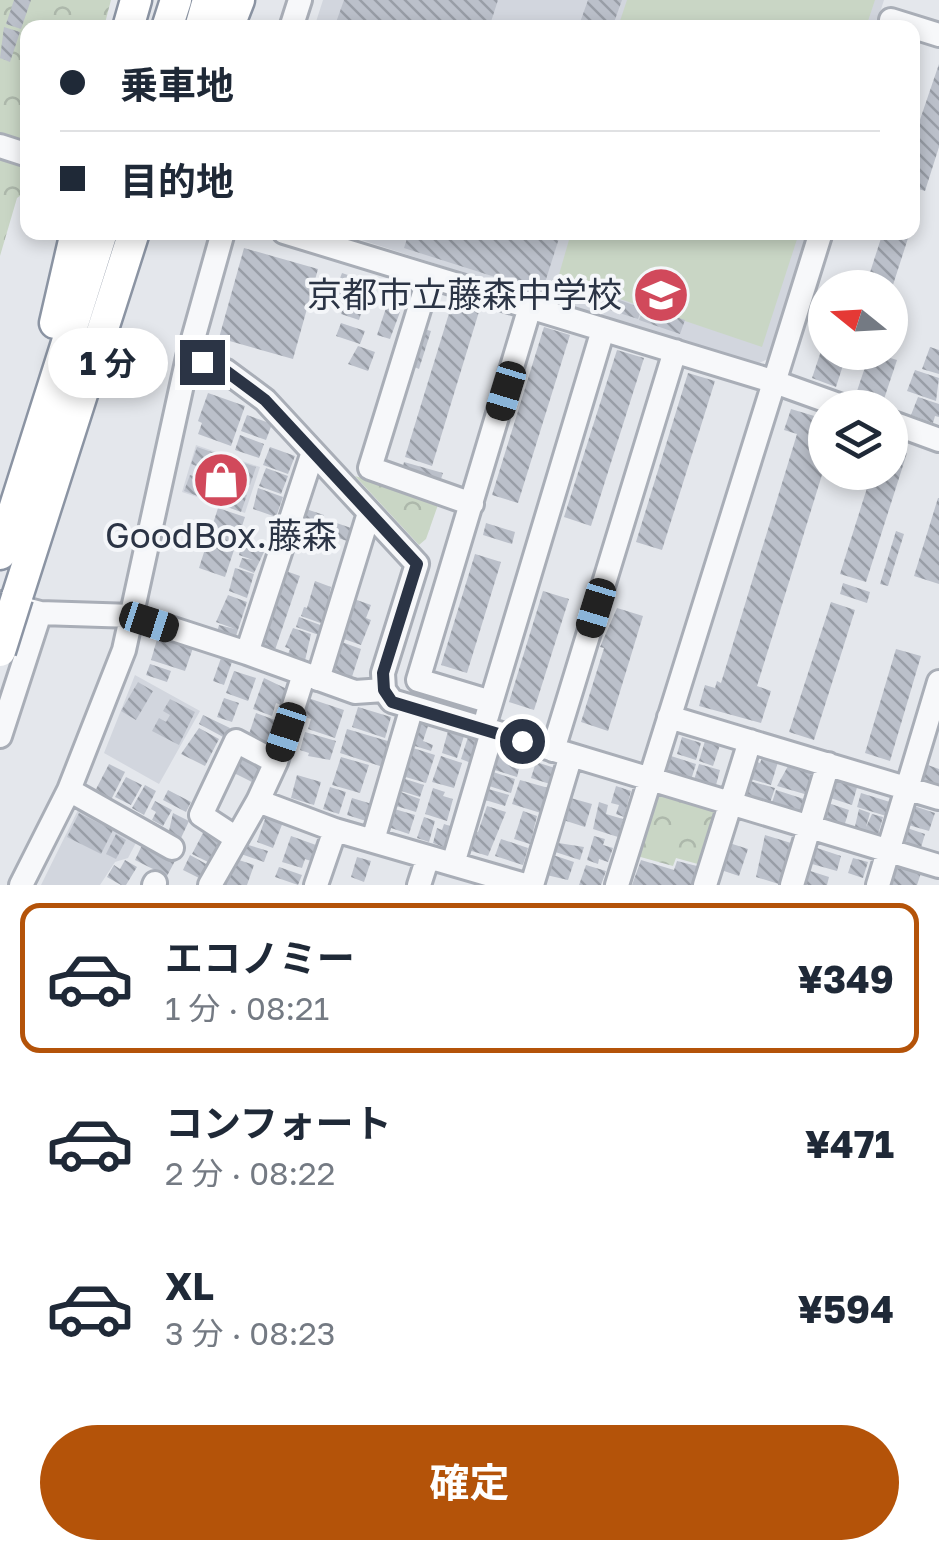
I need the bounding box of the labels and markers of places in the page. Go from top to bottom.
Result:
school or university icon: 京都市立藤森中学校 [631,265,691,325]
place label: 京都市立藤森中学校 [307,273,622,315]
shop icon: GoodBox.藤森 [191,450,251,510]
place label: GoodBox.藤森 [105,514,337,556]

